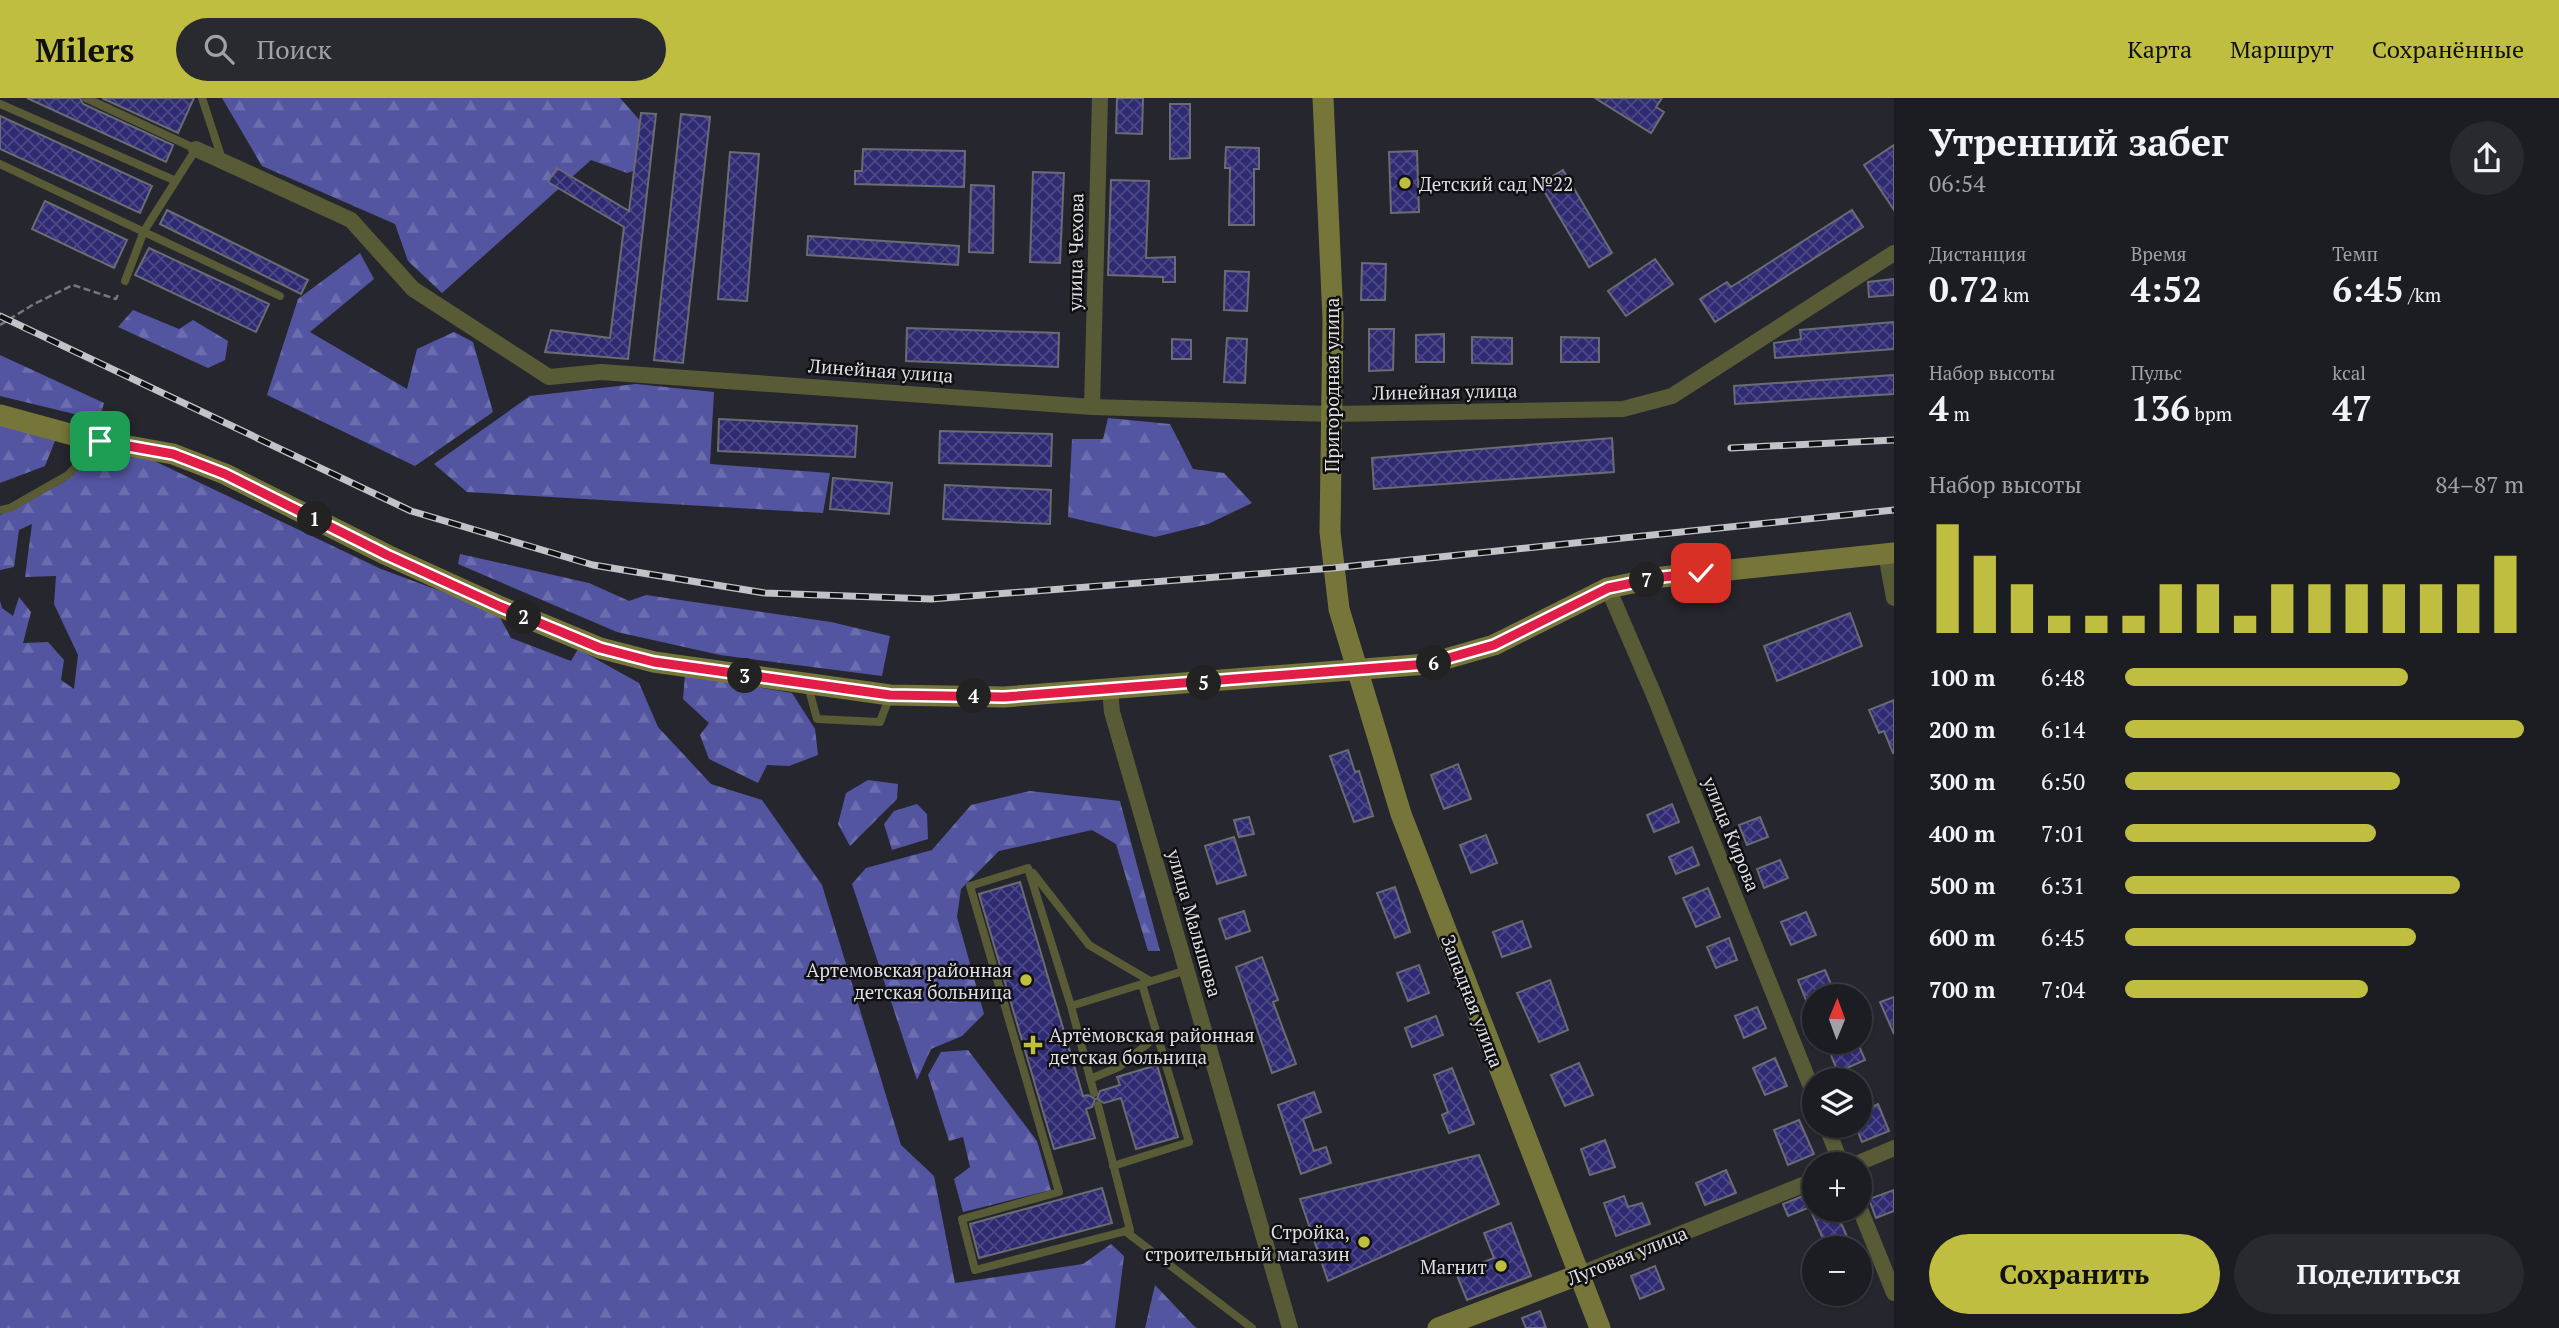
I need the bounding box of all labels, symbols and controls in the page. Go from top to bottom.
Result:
search box [176,18,666,81]
text: Milers [35,28,134,71]
icon: search [200,30,238,68]
text: Поиск [256,32,332,66]
text: Карта [2127,33,2192,65]
text: Маршрут [2230,33,2334,65]
text: Сохранённые [2372,33,2524,65]
text: Утренний забег [1929,117,2229,167]
button: share [2450,121,2524,195]
text: 06:54 [1929,168,1986,199]
place label: Детский сад №22 [1419,171,1573,196]
marker: Детский сад №22 [1397,175,1413,191]
street label: улица Чехова [1061,192,1089,312]
text: Дистанция [1929,241,2026,266]
text: Время [2131,241,2187,266]
text: Темп [2332,241,2378,266]
text: 0.72 [1929,266,1999,312]
text: 4:52 [2131,266,2202,312]
text: 6:45 [2332,266,2404,312]
text: km [1999,282,2030,307]
text: /km [2404,282,2441,307]
street label: Пригородная улица [1319,297,1344,472]
street label: Линейная улица [807,352,955,388]
text: Набор высоты [1929,360,2055,385]
text: Пульс [2131,360,2182,385]
text: kcal [2332,360,2366,385]
street label: Линейная улица [1371,377,1518,405]
text: 4 [1929,385,1949,431]
text: 136 [2131,385,2190,431]
text: 47 [2332,385,2372,431]
text: m [1949,401,1970,426]
text: bpm [2190,401,2232,426]
pin [70,411,130,471]
icon: arrive [81,422,119,460]
text: Набор высоты [1929,469,2082,500]
text: 84–87 m [2435,469,2524,500]
pin: 1 [298,502,332,536]
text: 1 [309,506,320,531]
pin [1671,543,1731,603]
icon: check [1682,554,1720,592]
pin: 7 [1630,562,1664,598]
text: 7 [1641,567,1652,592]
pin: 2 [506,600,542,634]
text: 2 [518,604,529,629]
pin: 6 [1416,646,1452,680]
text: 6 [1428,650,1439,675]
pin: 3 [728,658,762,694]
text: 100 m [1929,662,1995,693]
text: 6:48 [2041,662,2085,693]
text: 3 [739,663,750,688]
pin: 5 [1186,666,1222,700]
text: 5 [1198,670,1209,695]
pin: 4 [956,678,992,714]
text: 4 [968,683,979,708]
text: 200 m [1929,714,1995,745]
text: 6:14 [2041,714,2085,745]
text: 300 m [1929,766,1995,797]
text: 6:50 [2041,766,2085,797]
street label: улица Кирова [1697,772,1767,896]
text: 400 m [1929,818,1995,849]
text: 7:01 [2041,818,2085,849]
street label: улица Малышева [1162,845,1228,1000]
text: 500 m [1929,870,1995,901]
text: 6:31 [2041,870,2085,901]
text: 600 m [1929,922,1995,953]
text: 6:45 [2041,922,2085,953]
street label: Западная улица [1436,931,1510,1071]
place label: Артемовская районная детская больница [806,957,1012,1004]
marker: Артемовская районная детская больница [1018,972,1034,988]
text: 700 m [1929,974,1995,1005]
text: 7:04 [2041,974,2085,1005]
north arrow [1802,984,1872,1054]
map controls [1802,984,1872,1306]
place label: Артёмовская районная детская больница [1049,1022,1255,1069]
marker: Артёмовская районная детская больница [1023,1035,1043,1055]
button: layers [1802,1068,1872,1138]
button: + [1802,1152,1872,1222]
place label: Стройка, строительный магазин [1145,1219,1350,1266]
street label: Луговая улица [1562,1219,1691,1291]
marker: Стройка, строительный магазин [1356,1234,1372,1250]
button: Сохранить [1929,1234,2220,1314]
button: Поделиться [2234,1234,2524,1314]
button: − [1802,1236,1872,1306]
place label: Магнит [1420,1254,1487,1279]
marker: Магнит [1493,1258,1509,1274]

